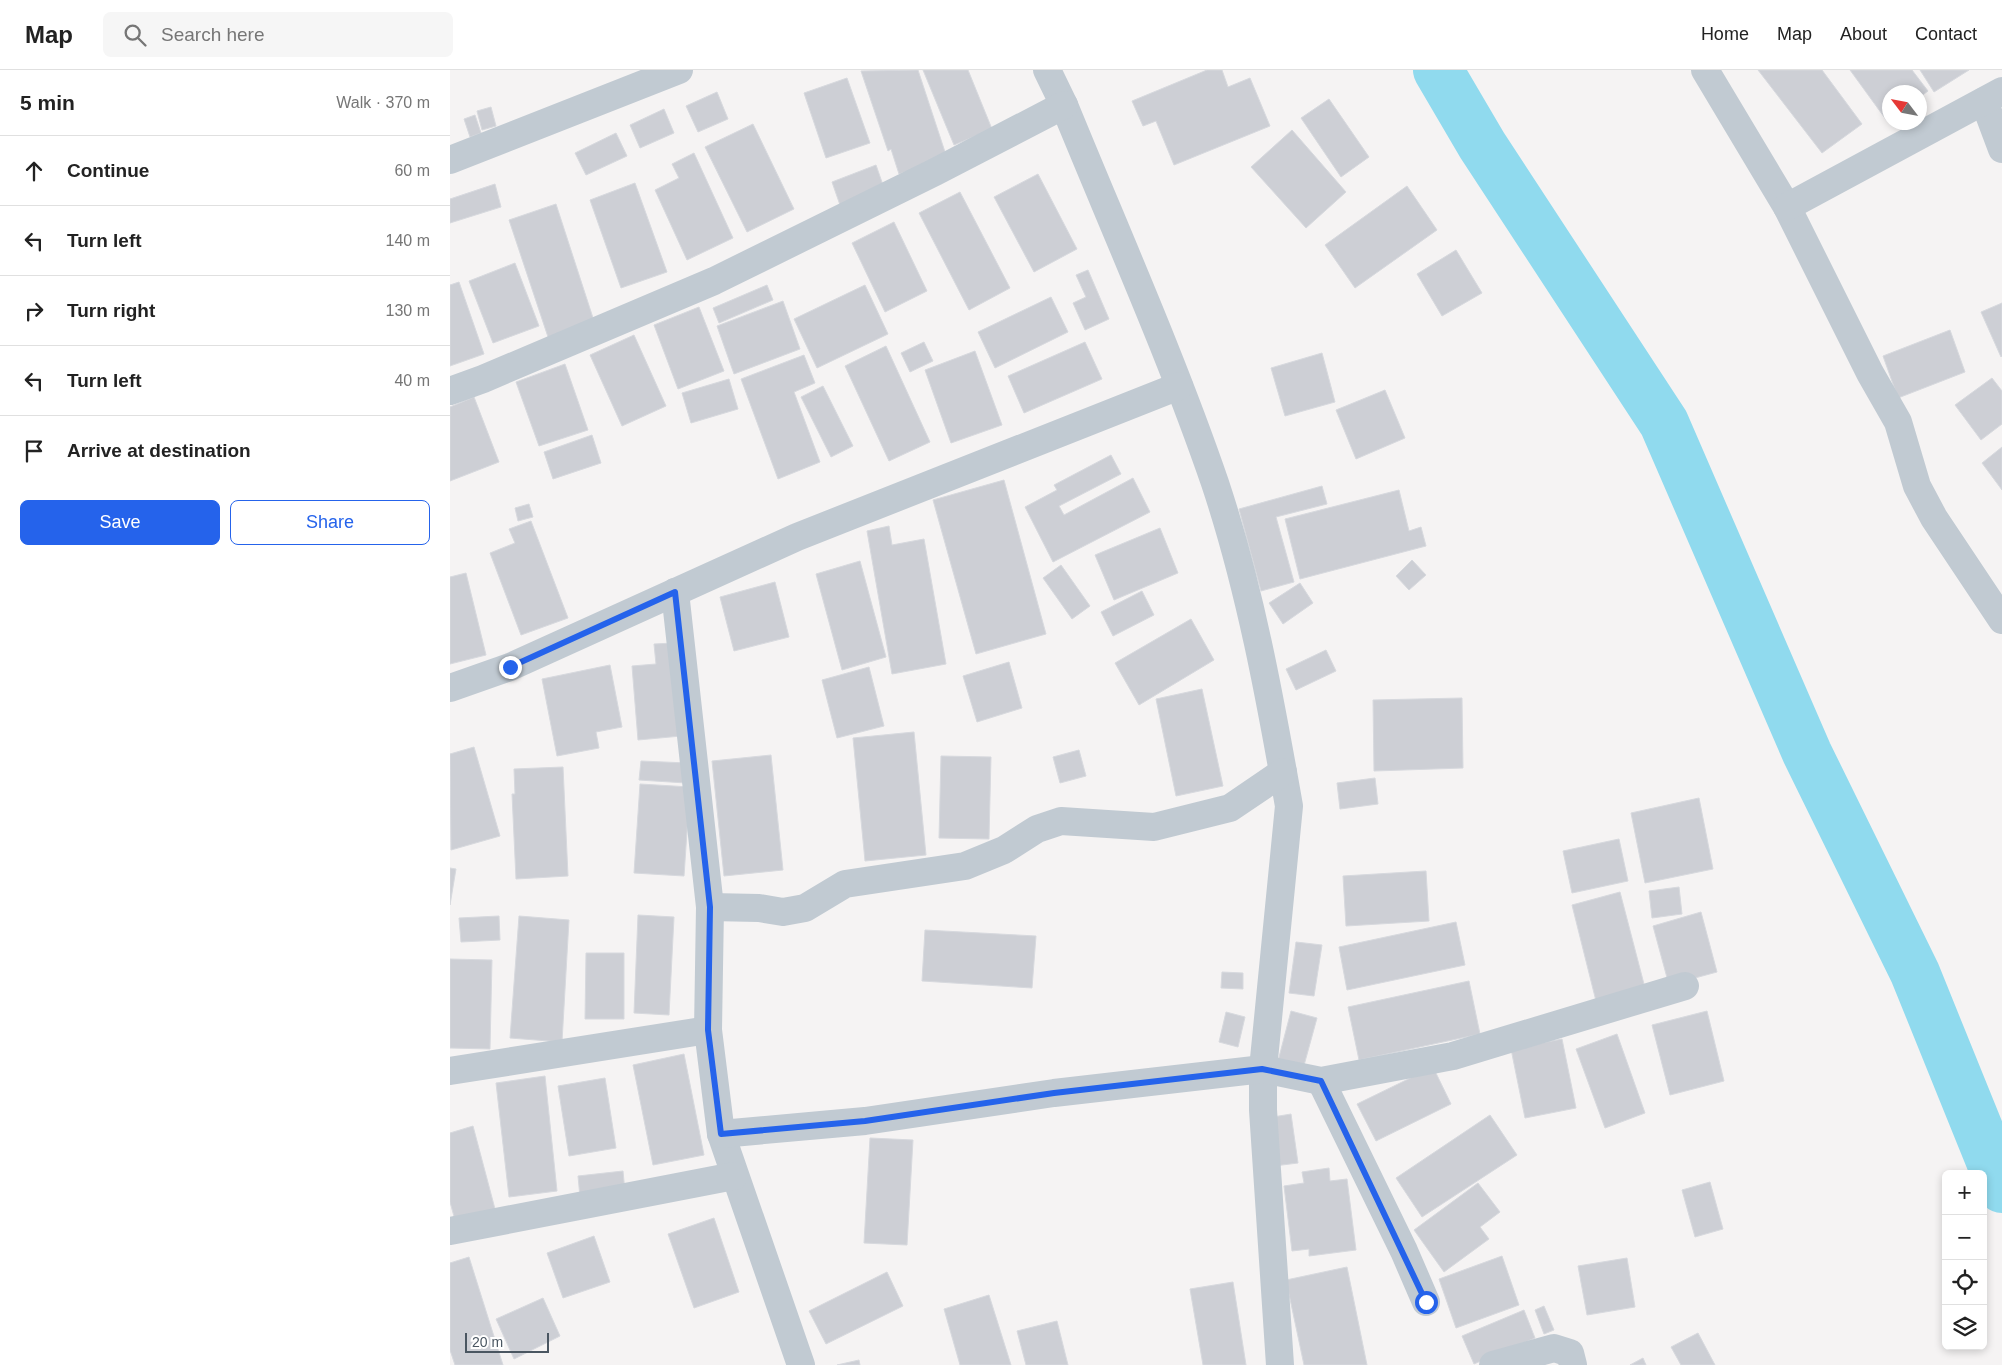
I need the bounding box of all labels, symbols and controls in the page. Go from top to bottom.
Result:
search box [103,12,453,57]
text: Map [25,21,73,48]
icon: search [121,21,149,49]
text: Search here [161,24,265,45]
text: Home [1701,24,1749,44]
text: Map [1777,24,1812,44]
text: About [1840,24,1887,44]
text: Contact [1915,24,1977,44]
north arrow [1882,85,1927,130]
text: 5 min [20,91,75,114]
text: Walk · 370 m [336,94,430,111]
icon: ahead [20,157,48,185]
text: Continue [67,160,149,181]
text: 60 m [394,162,430,179]
icon: left [20,227,48,255]
text: Turn left [67,230,142,251]
text: 140 m [386,232,430,249]
icon: right [20,297,48,325]
text: Turn right [67,300,155,321]
text: 130 m [386,302,430,319]
icon: left [20,367,48,395]
text: Turn left [67,370,142,391]
text: 40 m [394,372,430,389]
icon: arrive [20,437,48,465]
text: Arrive at destination [67,440,251,461]
button: Save [20,500,220,545]
button: Share [230,500,430,545]
route end [499,656,522,679]
map controls [1942,1170,1987,1350]
button: + [1942,1170,1987,1215]
button: − [1942,1215,1987,1260]
button: locate [1942,1260,1987,1305]
route start [1415,1291,1438,1314]
button: layers [1942,1305,1987,1350]
scale bar [465,1330,549,1353]
text: 20 m [472,1334,503,1350]

